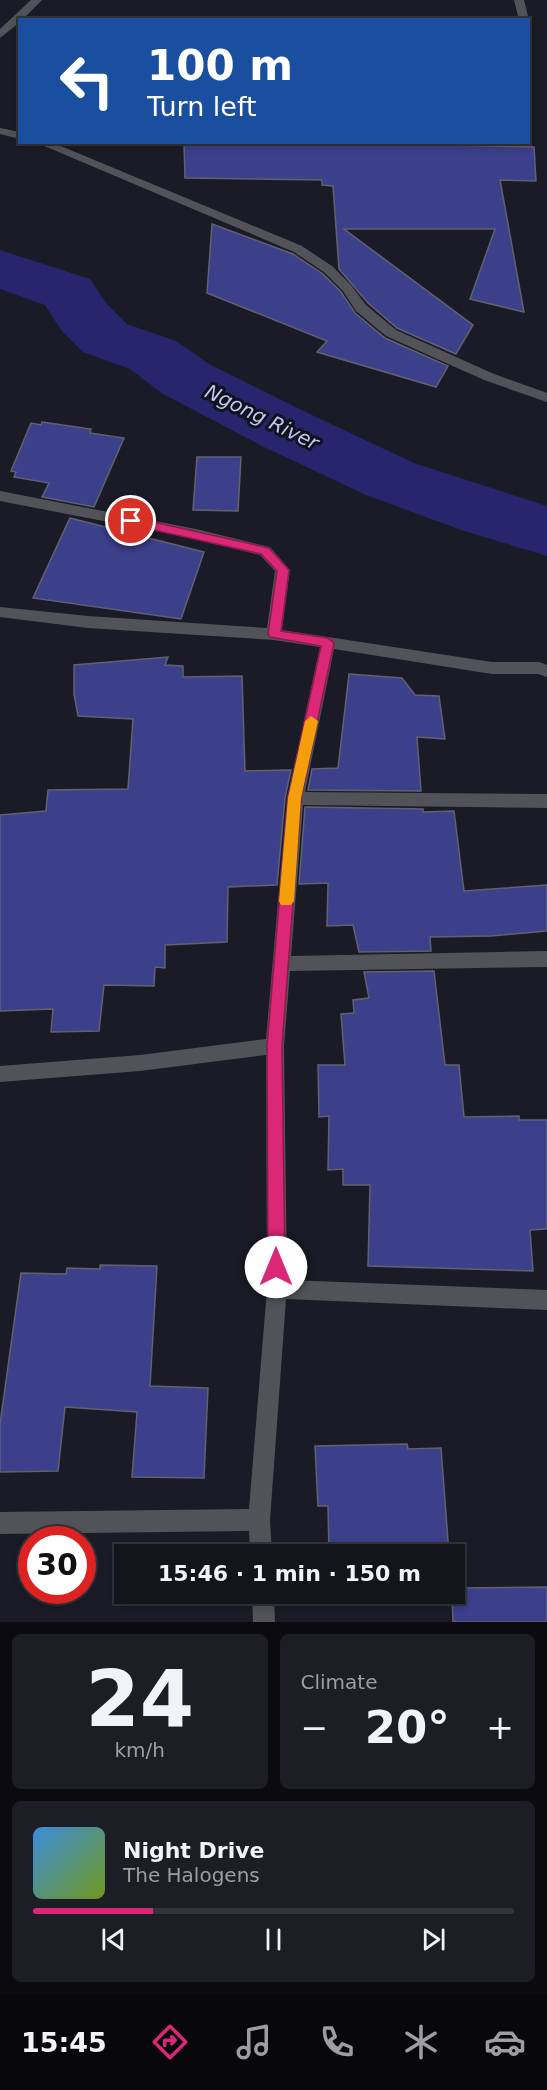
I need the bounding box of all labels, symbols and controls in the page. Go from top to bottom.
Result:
text: 100 m [147,41,293,90]
icon: left [48,42,126,120]
text: Turn left [147,91,257,122]
water label: Ngong River [201,379,324,456]
pin [105,495,156,546]
icon: arrive [114,504,147,537]
position arrow [244,1235,308,1299]
speed limit sign: 30 [18,1526,96,1604]
text: 15:46 · 1 min · 150 m [158,1561,421,1586]
text: 24 [85,1654,194,1744]
text: Climate [301,1670,377,1694]
text: 20° [365,1701,450,1754]
text: − [301,1708,328,1747]
text: + [486,1708,514,1747]
text: km/h [115,1738,165,1762]
text: Night Drive [123,1838,264,1863]
text: The Halogens [123,1863,260,1887]
icon: previous [97,1923,130,1956]
icon: pause [257,1923,290,1956]
icon: next [417,1923,450,1956]
icon: directions [149,2021,191,2063]
icon: music [233,2021,275,2063]
icon: phone [316,2021,358,2063]
icon: climate [400,2021,442,2063]
icon: car [484,2021,526,2063]
text: 15:45 [21,2027,107,2058]

